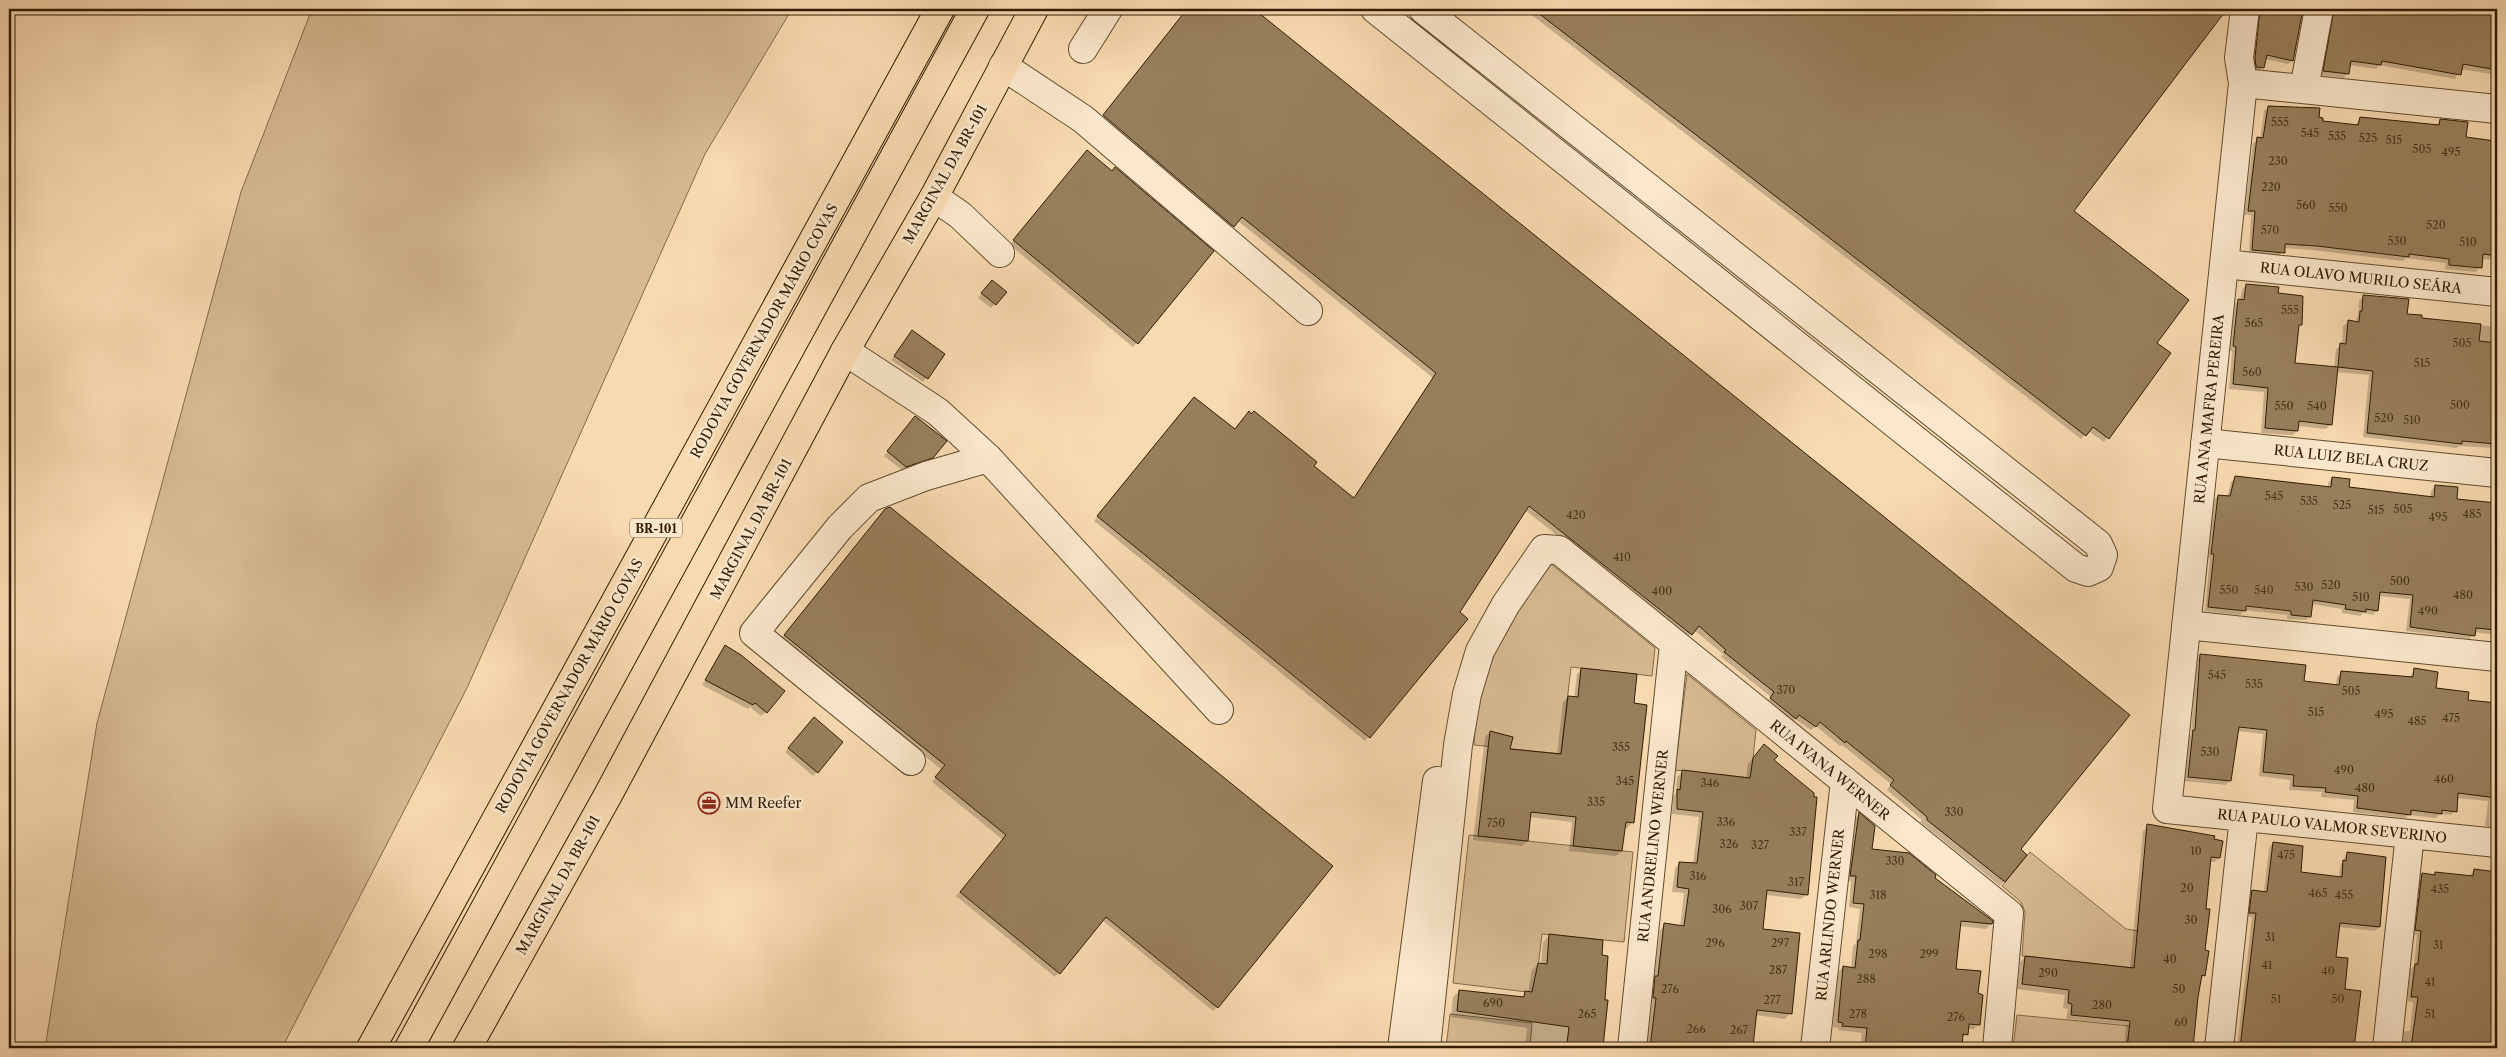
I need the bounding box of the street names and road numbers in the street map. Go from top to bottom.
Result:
street label: MARGINAL DA BR-101 [899,101,991,247]
street label: RODOVIA GOVERNADOR MÁRIO COVAS [686,200,842,462]
street label: RUA OLAVO MURILO SEÁRA [2259,258,2463,298]
street label: RUA ANA MAFRA PEREIRA [2190,313,2228,505]
street label: RUA LUIZ BELA CRUZ [2273,441,2429,475]
street label: MARGINAL DA BR-101 [706,455,796,602]
road number: BR-101 [630,518,682,538]
street label: RODOVIA GOVERNADOR MÁRIO COVAS [491,555,647,817]
street label: RUA IVANA WERNER [1766,716,1894,825]
street label: RUA ANDRELINO WERNER [1634,748,1672,943]
street label: RUA PAULO VALMOR SEVERINO [2216,805,2448,847]
street label: MARGINAL DA BR-101 [512,812,604,958]
street label: RUA ARLINDO WERNER [1812,827,1848,1002]

